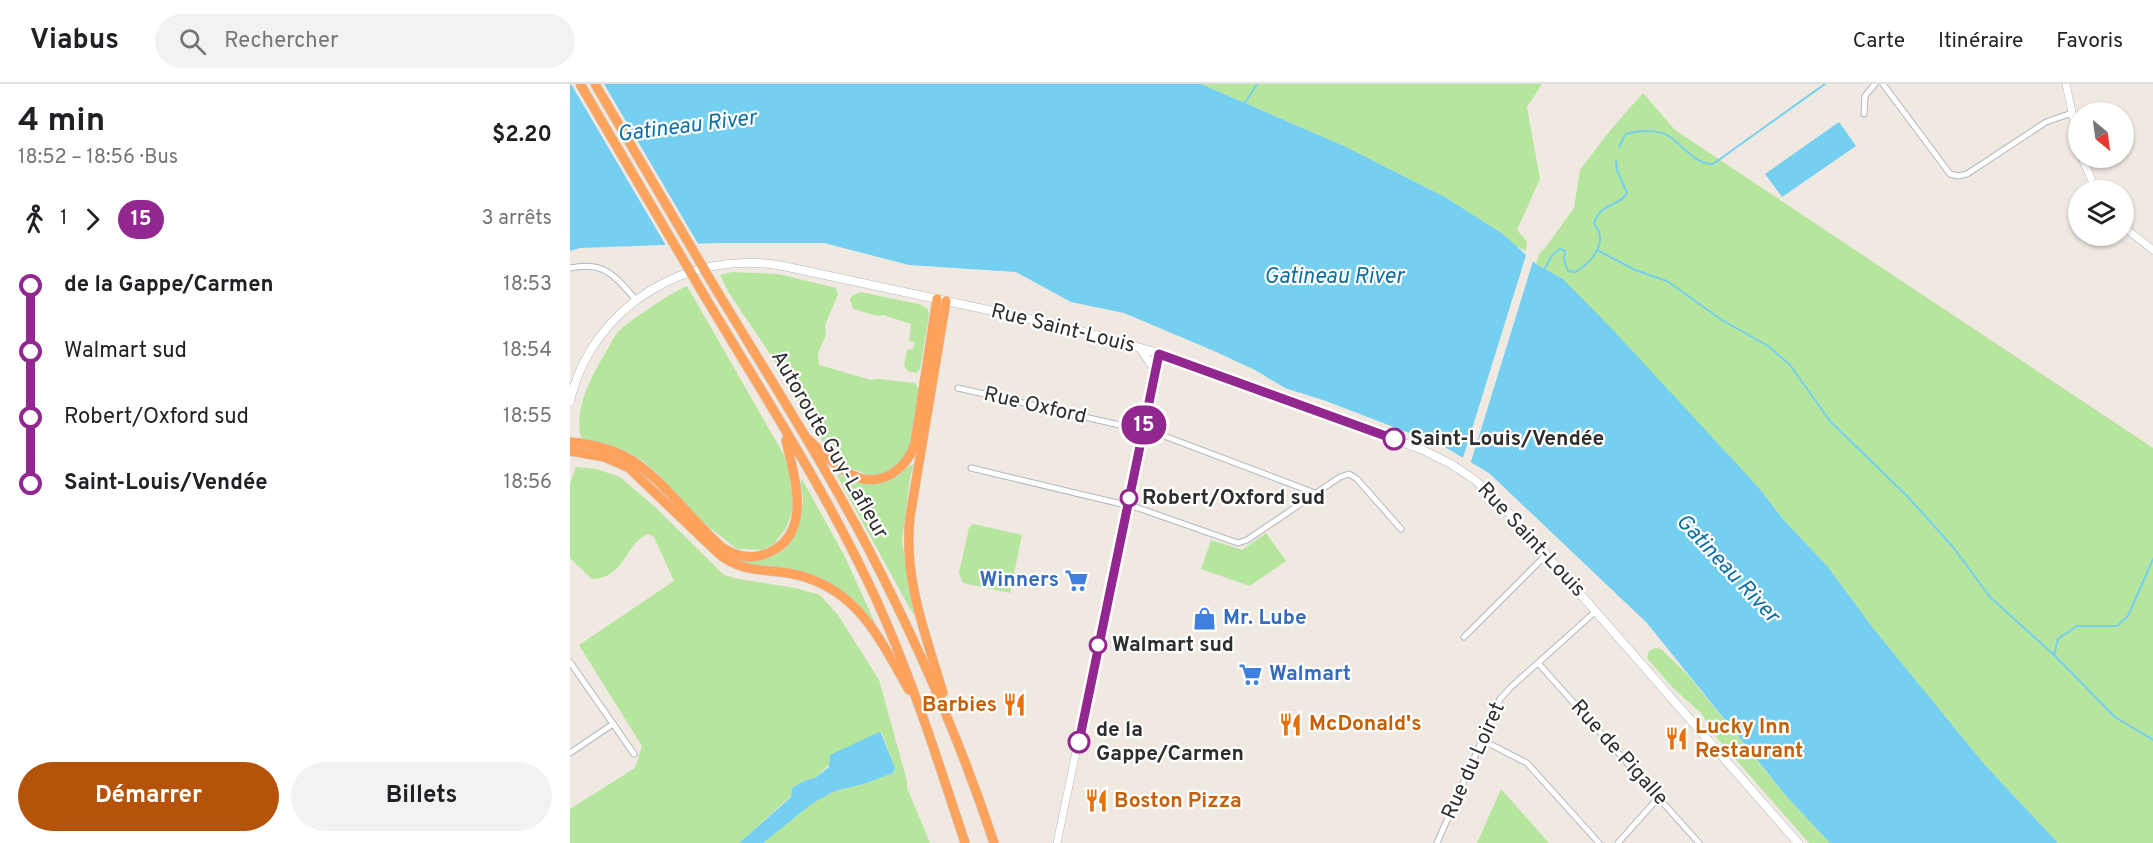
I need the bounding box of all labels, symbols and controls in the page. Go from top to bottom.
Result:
search box [155,14,575,68]
text: Viabus [30,23,119,59]
icon: search [176,25,209,58]
text: Rechercher [224,28,339,55]
text: Carte [1853,28,1905,55]
text: Itinéraire [1938,28,2023,55]
text: Favoris [2056,28,2123,55]
text: 4 min [18,101,105,143]
north arrow [2068,102,2134,168]
map controls [2068,102,2134,246]
water label: Gatineau River [616,105,760,149]
text: $2.20 [492,122,552,149]
text: 18:52 – 18:56 · Bus [18,145,178,171]
button: layers [2068,180,2134,246]
icon: walk [18,203,51,236]
icon: forward [76,203,109,236]
text: 1 [60,206,67,232]
text: 15 [130,206,152,233]
text: 3 arrêts [482,206,552,232]
water label: Gatineau River [1264,264,1405,291]
text: de la Gappe/Carmen [64,272,274,299]
text: 18:53 [503,272,552,298]
street label: Rue Saint-Louis [988,298,1138,360]
text: Walmart sud [64,338,187,365]
text: 18:54 [503,338,552,364]
street label: Autoroute Guy-Lafleur [764,346,894,544]
street label: Rue Oxford [981,381,1089,431]
text: Robert/Oxford sud [64,404,249,431]
text: 18:55 [503,404,552,430]
line badge: 15 [1117,406,1171,444]
text: 15 [1133,412,1155,439]
place label: Saint-Louis/Vendée [1410,426,1604,453]
marker: Saint-Louis/Vendée [1383,428,1405,450]
text: Saint-Louis/Vendée [64,470,267,497]
text: 18:56 [503,470,552,496]
street label: Rue Saint-Louis [1471,477,1591,603]
place label: Robert/Oxford sud [1142,485,1325,512]
marker: Robert/Oxford sud [1120,489,1138,507]
water label: Gatineau River [1669,509,1786,630]
place label: Winners [980,567,1059,594]
supermarket icon: Winners [1064,567,1090,593]
shop icon: Mr. Lube [1192,605,1218,631]
place label: Mr. Lube [1223,605,1307,632]
place label: Walmart sud [1112,632,1234,659]
marker: Walmart sud [1089,636,1107,654]
supermarket icon: Walmart [1238,661,1264,687]
place label: Walmart [1269,661,1351,688]
place label: Barbies [922,692,997,719]
restaurant icon: Barbies [1002,692,1028,718]
street label: Rue de Pigalle [1564,694,1674,812]
street label: Rue du Loiret [1436,698,1512,824]
restaurant icon: McDonald's [1278,711,1304,737]
place label: McDonald's [1309,711,1422,738]
place label: Lucky Inn Restaurant [1695,714,1803,765]
place label: de la Gappe/Carmen [1096,717,1244,768]
restaurant icon: Lucky Inn Restaurant [1664,726,1690,752]
marker: de la Gappe/Carmen [1068,731,1090,753]
button: Démarrer [18,762,279,831]
button: Billets [291,762,552,831]
restaurant icon: Boston Pizza [1083,788,1109,814]
place label: Boston Pizza [1114,788,1242,815]

